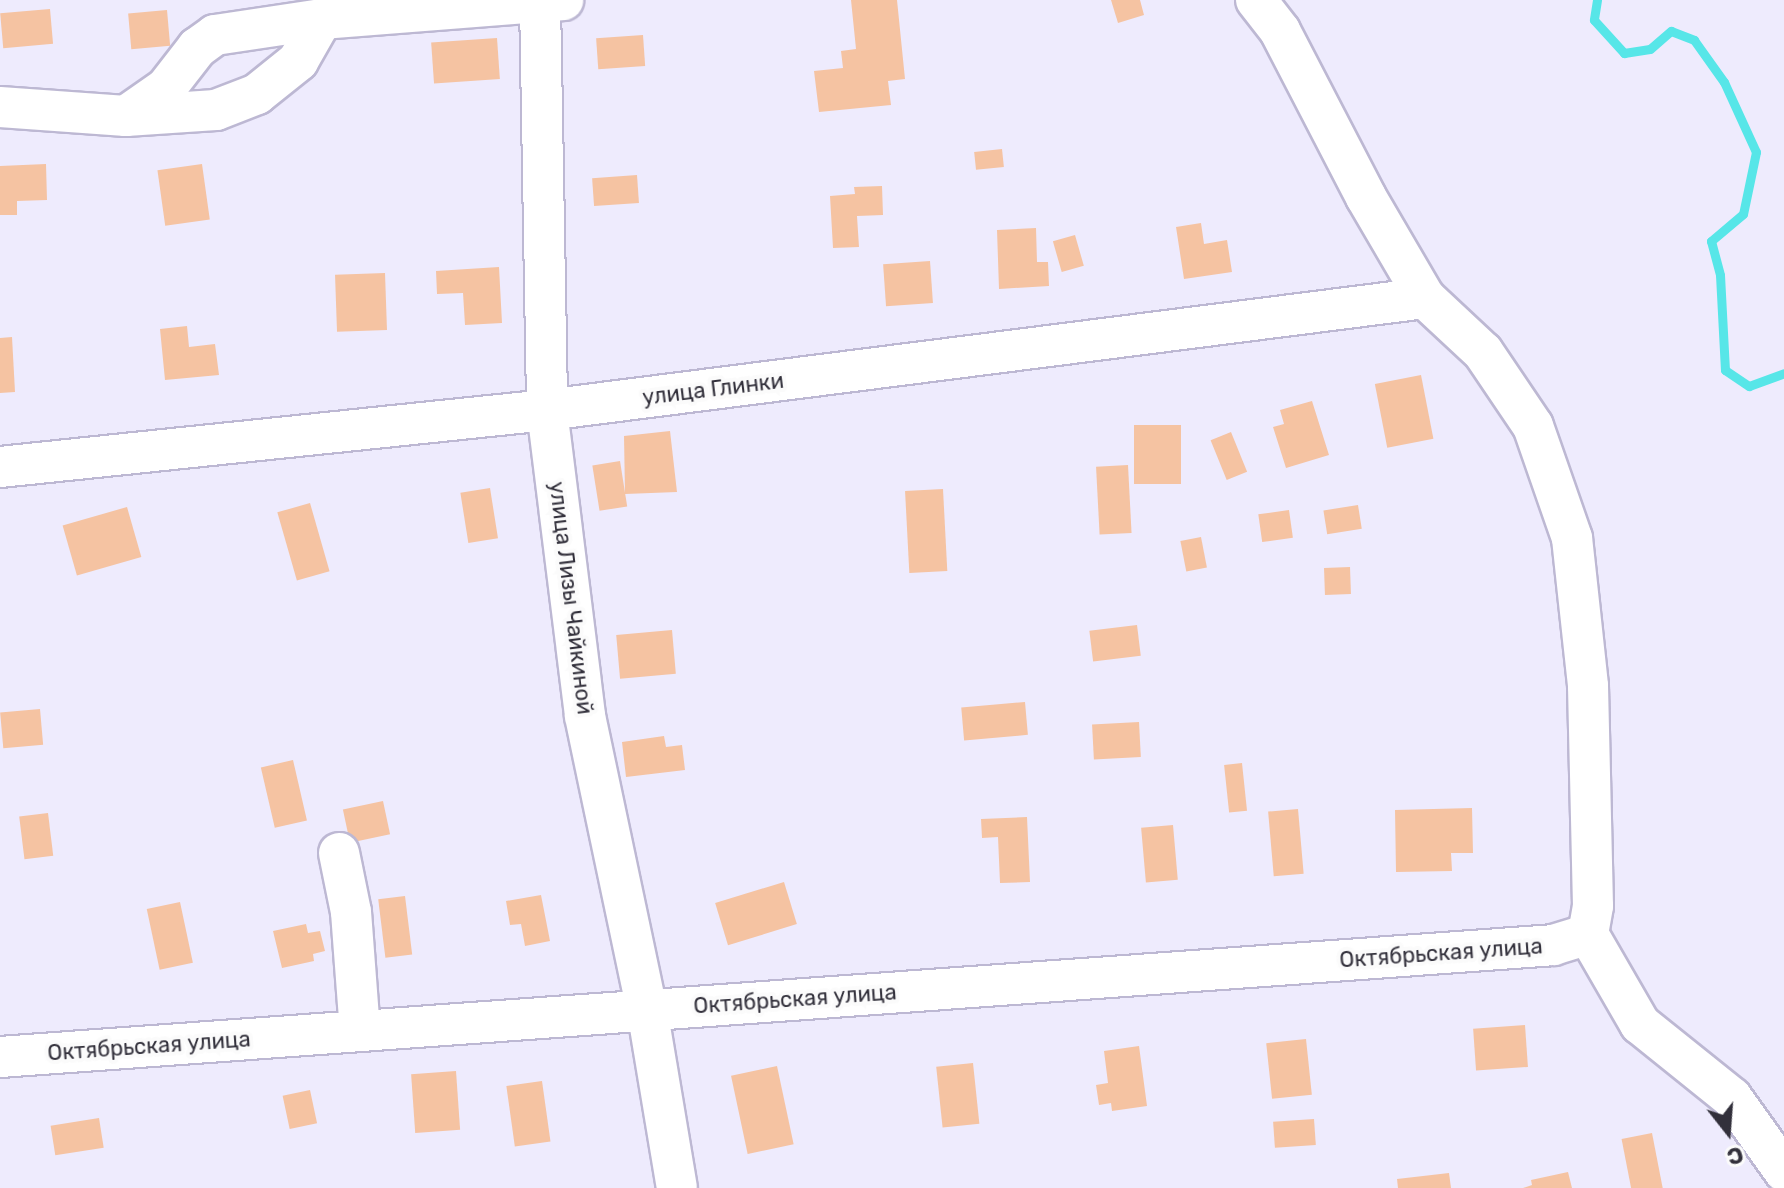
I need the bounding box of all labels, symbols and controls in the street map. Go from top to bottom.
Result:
street label: улица Глинки [641,367,785,411]
street label: улица Лизы Чайкиной [544,480,598,716]
street label: Октябрьская улица [1339,933,1543,973]
street label: Октябрьская улица [693,979,897,1019]
street label: Октябрьская улица [47,1026,251,1066]
north arrow [1688,1092,1768,1172]
text: С [1724,1140,1747,1171]

